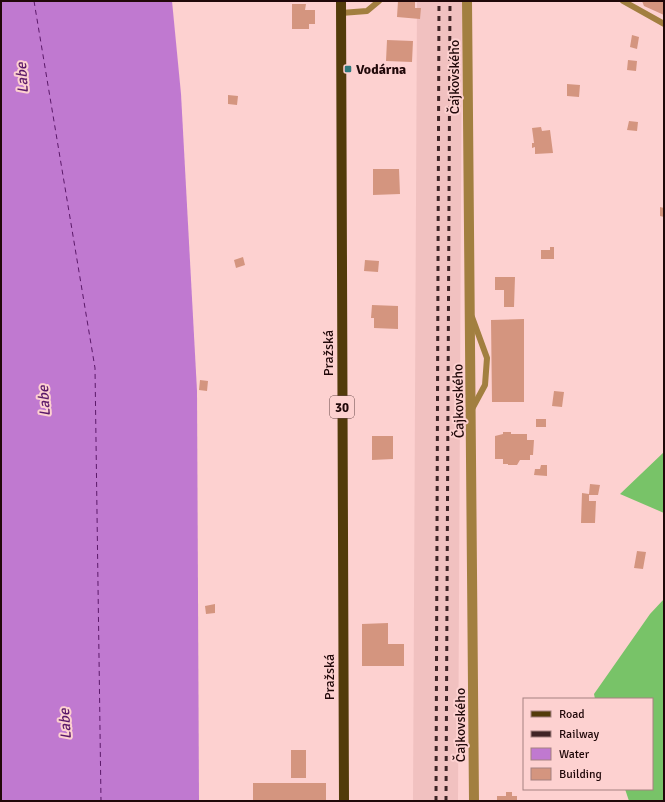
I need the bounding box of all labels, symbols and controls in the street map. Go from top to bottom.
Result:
street label: Čajkovského [446,40,463,114]
water label: Labe [12,61,32,94]
place label: Vodárna [356,61,406,78]
marker: Vodárna [343,64,353,74]
street label: Pražská [320,330,337,376]
street label: Čajkovského [449,364,468,438]
water label: Labe [34,384,54,417]
road number: 30 [330,396,354,418]
street label: Pražská [321,654,338,700]
street label: Čajkovského [452,688,469,762]
legend [523,698,653,790]
water label: Labe [55,707,75,740]
text: Road [559,707,585,722]
text: Railway [559,727,599,742]
text: Water [559,747,590,762]
text: Building [559,767,602,782]

